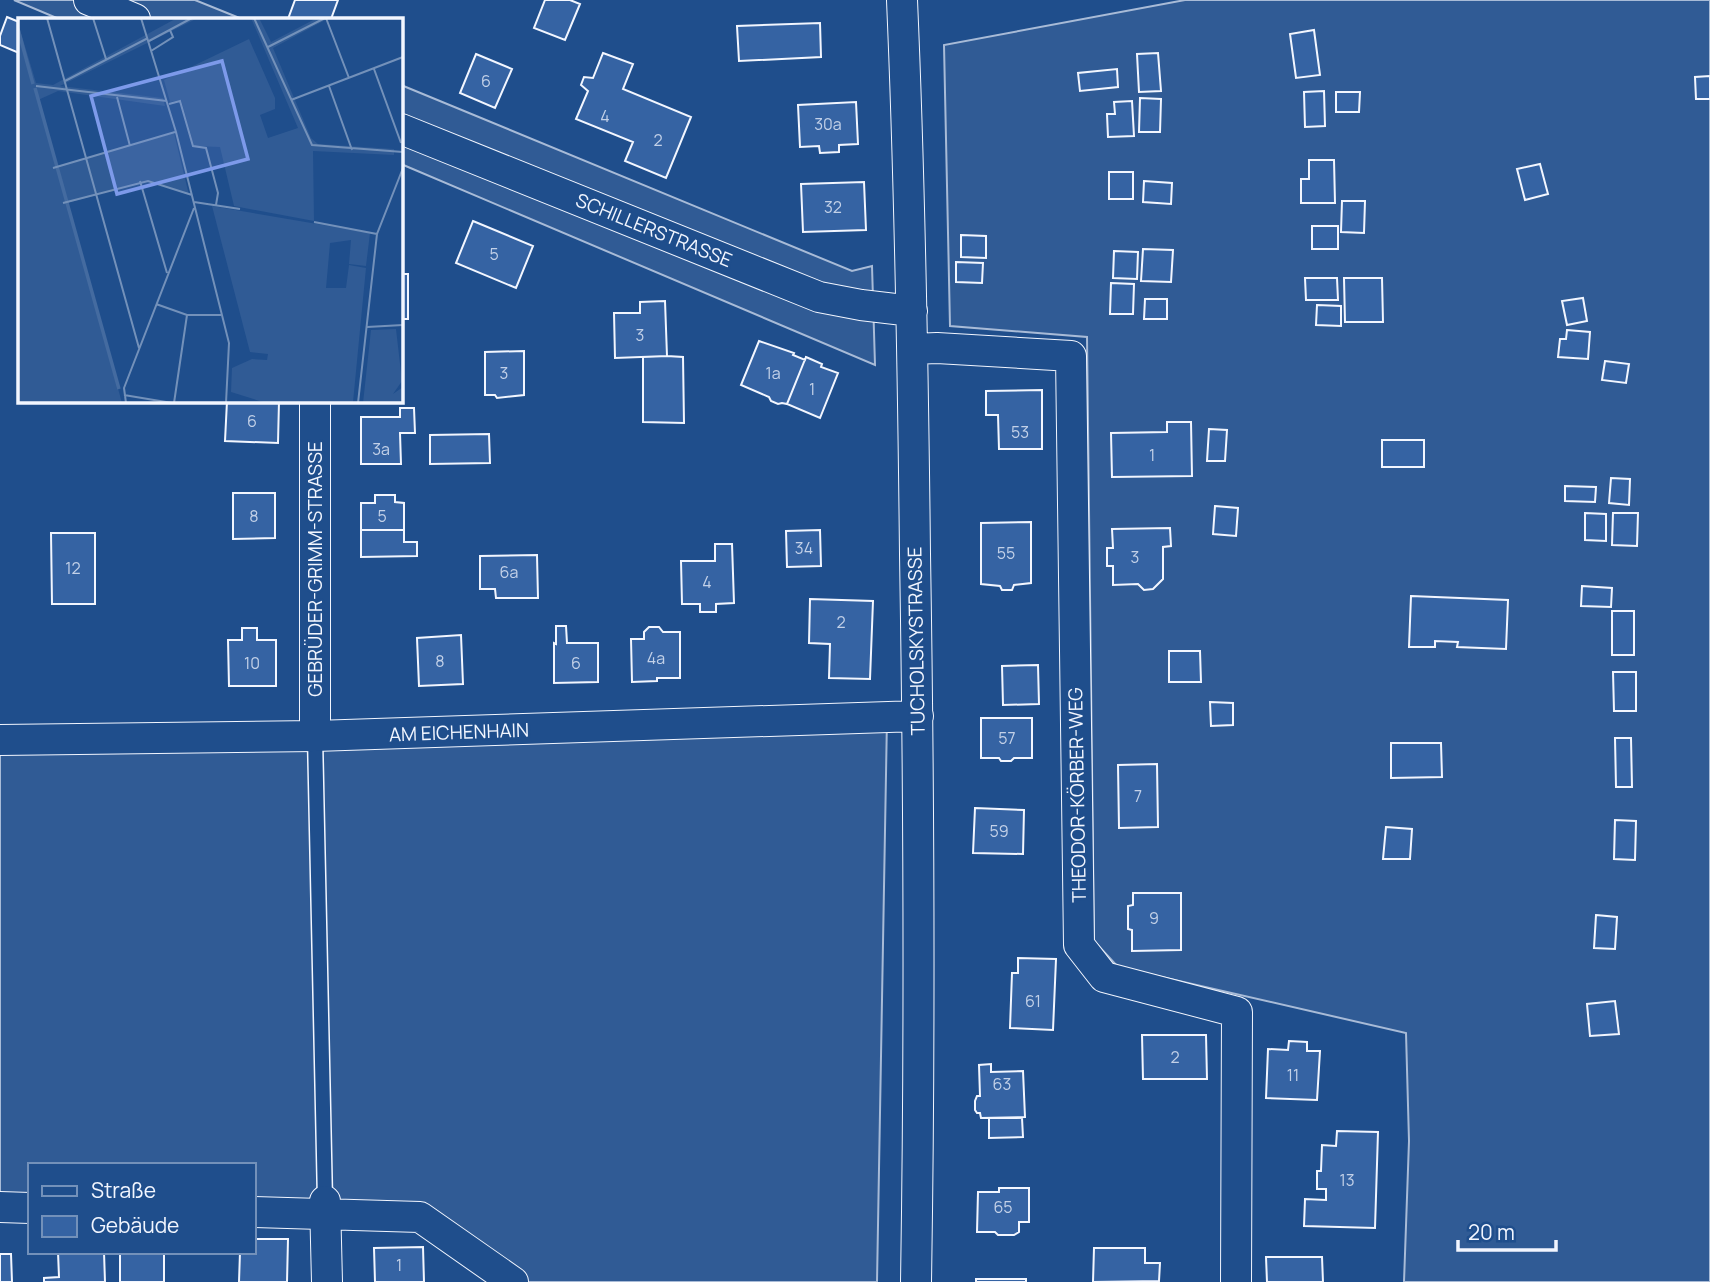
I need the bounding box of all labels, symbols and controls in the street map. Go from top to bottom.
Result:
inset map [18,18,402,402]
house number: 6 [481,70,491,92]
house number: 4 [600,105,610,127]
house number: 30a [814,113,842,135]
house number: 2 [653,129,663,151]
street label: SCHILLERSTRASSE [572,187,736,273]
house number: 32 [824,196,842,218]
house number: 5 [489,243,499,265]
house number: 3 [636,324,644,346]
house number: 3 [500,362,508,384]
house number: 1a [765,362,781,384]
house number: 1 [809,378,815,400]
house number: 6 [247,410,257,432]
house number: 53 [1011,421,1029,443]
house number: 3a [372,438,390,460]
street label: GEBRÜDER-GRIMM-STRASSE [302,441,328,697]
house number: 1 [1149,444,1155,466]
house number: 8 [249,505,259,527]
house number: 5 [377,505,387,527]
house number: 34 [795,537,813,559]
house number: 55 [997,542,1015,564]
street label: TUCHOLSKYSTRASSE [901,546,931,736]
house number: 3 [1131,546,1139,568]
house number: 12 [65,557,81,579]
house number: 6a [500,561,518,583]
house number: 4 [702,571,712,593]
house number: 2 [836,611,846,633]
house number: 4a [647,647,665,669]
house number: 8 [435,650,445,672]
house number: 10 [244,652,260,674]
house number: 6 [571,652,581,674]
street label: THEODOR-KÖRBER-WEG [1062,687,1092,903]
street label: AM EICHENHAIN [389,717,529,747]
house number: 57 [998,727,1016,749]
house number: 7 [1134,785,1142,807]
house number: 59 [989,820,1009,842]
house number: 9 [1149,907,1159,929]
house number: 61 [1025,990,1041,1012]
house number: 2 [1170,1046,1180,1068]
house number: 11 [1287,1064,1299,1086]
house number: 63 [993,1073,1011,1095]
legend [28,1163,256,1254]
house number: 13 [1339,1169,1355,1191]
text: Straße [91,1176,156,1204]
house number: 65 [993,1196,1013,1218]
scale bar [1458,1208,1556,1252]
text: Gebäude [91,1211,179,1239]
text: 20 m [1468,1218,1515,1246]
house number: 1 [396,1254,402,1276]

